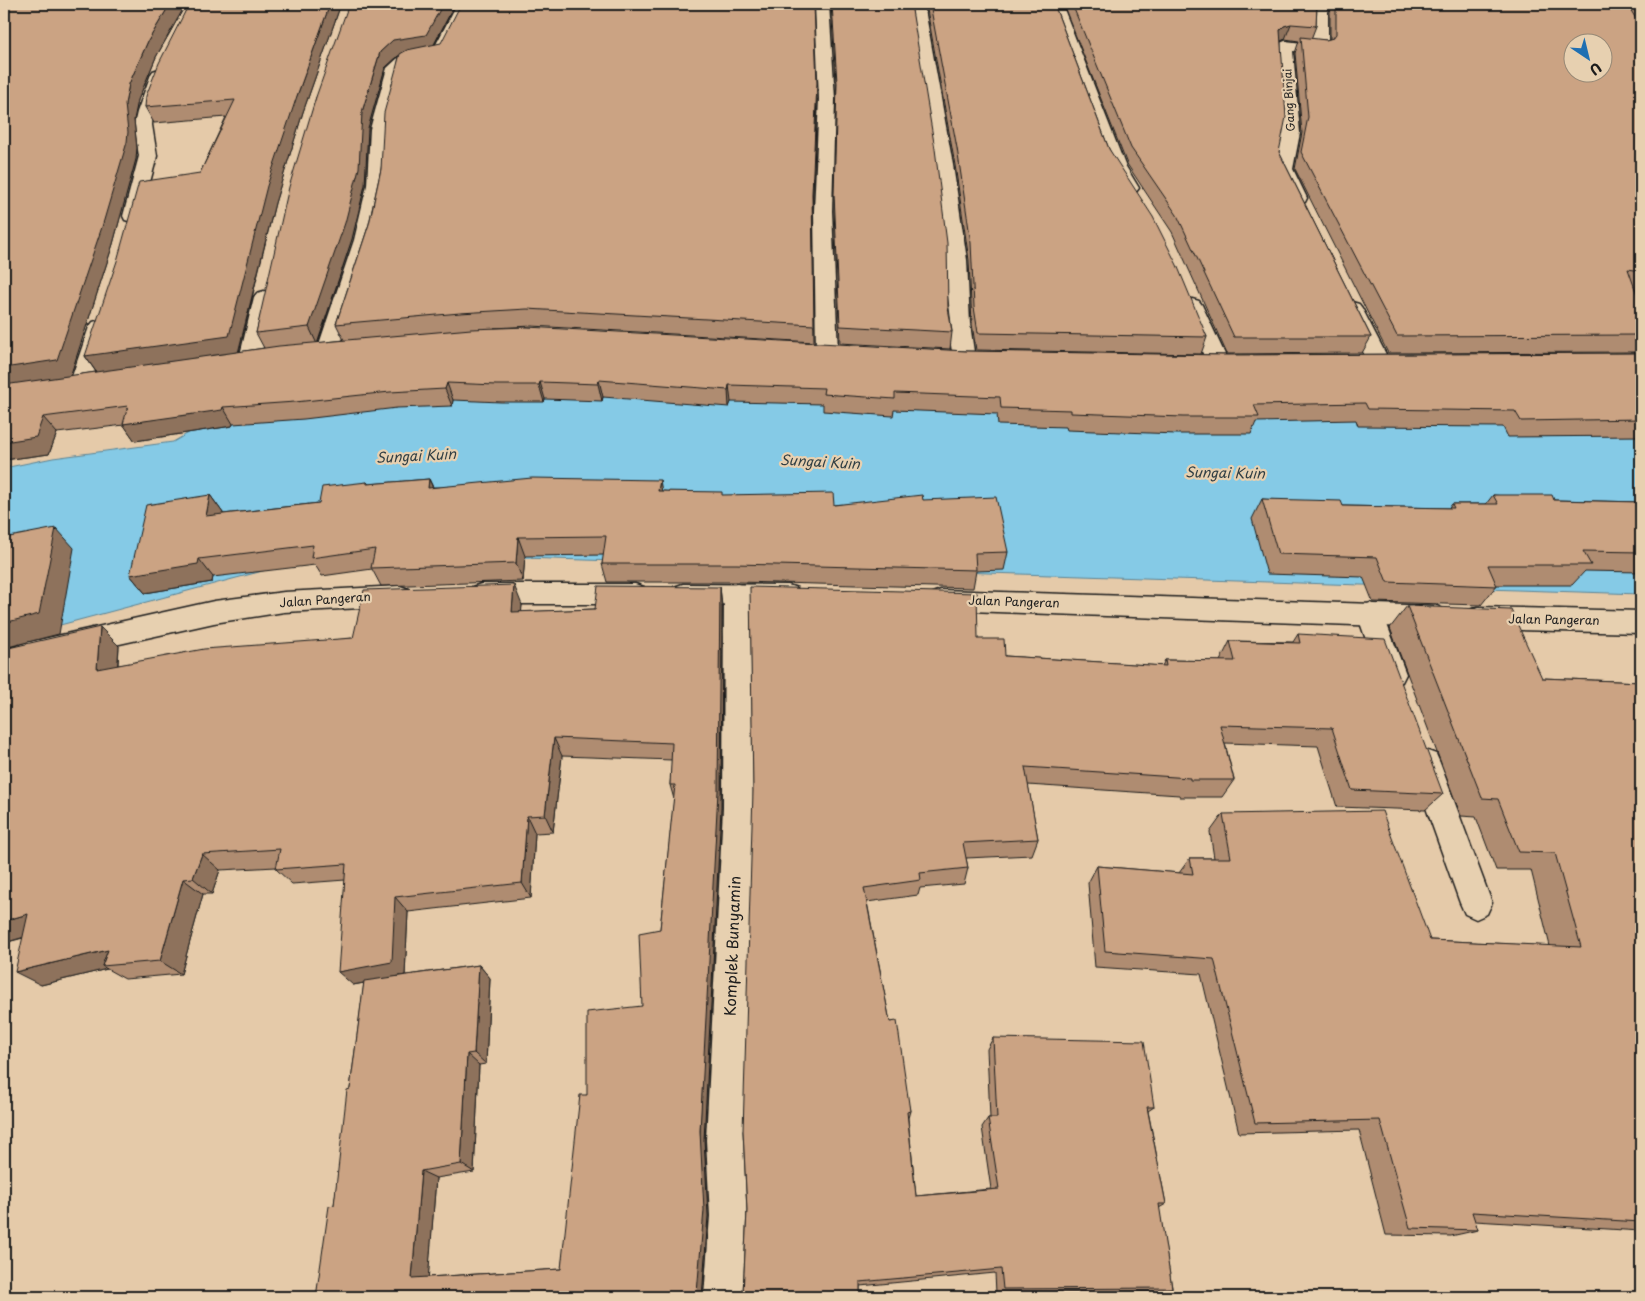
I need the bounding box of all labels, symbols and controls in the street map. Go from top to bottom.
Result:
north arrow [1562,32,1612,82]
text: U [1585,57,1606,81]
street label: Gang Binjai [1278,68,1299,132]
water label: Sungai Kuin [376,443,458,468]
water label: Sungai Kuin [780,449,862,474]
water label: Sungai Kuin [1185,461,1266,484]
street label: Jalan Pangeran [279,587,371,611]
street label: Jalan Pangeran [968,590,1060,612]
street label: Jalan Pangeran [1508,609,1600,629]
street label: Komplek Bunyamin [718,875,745,1016]

